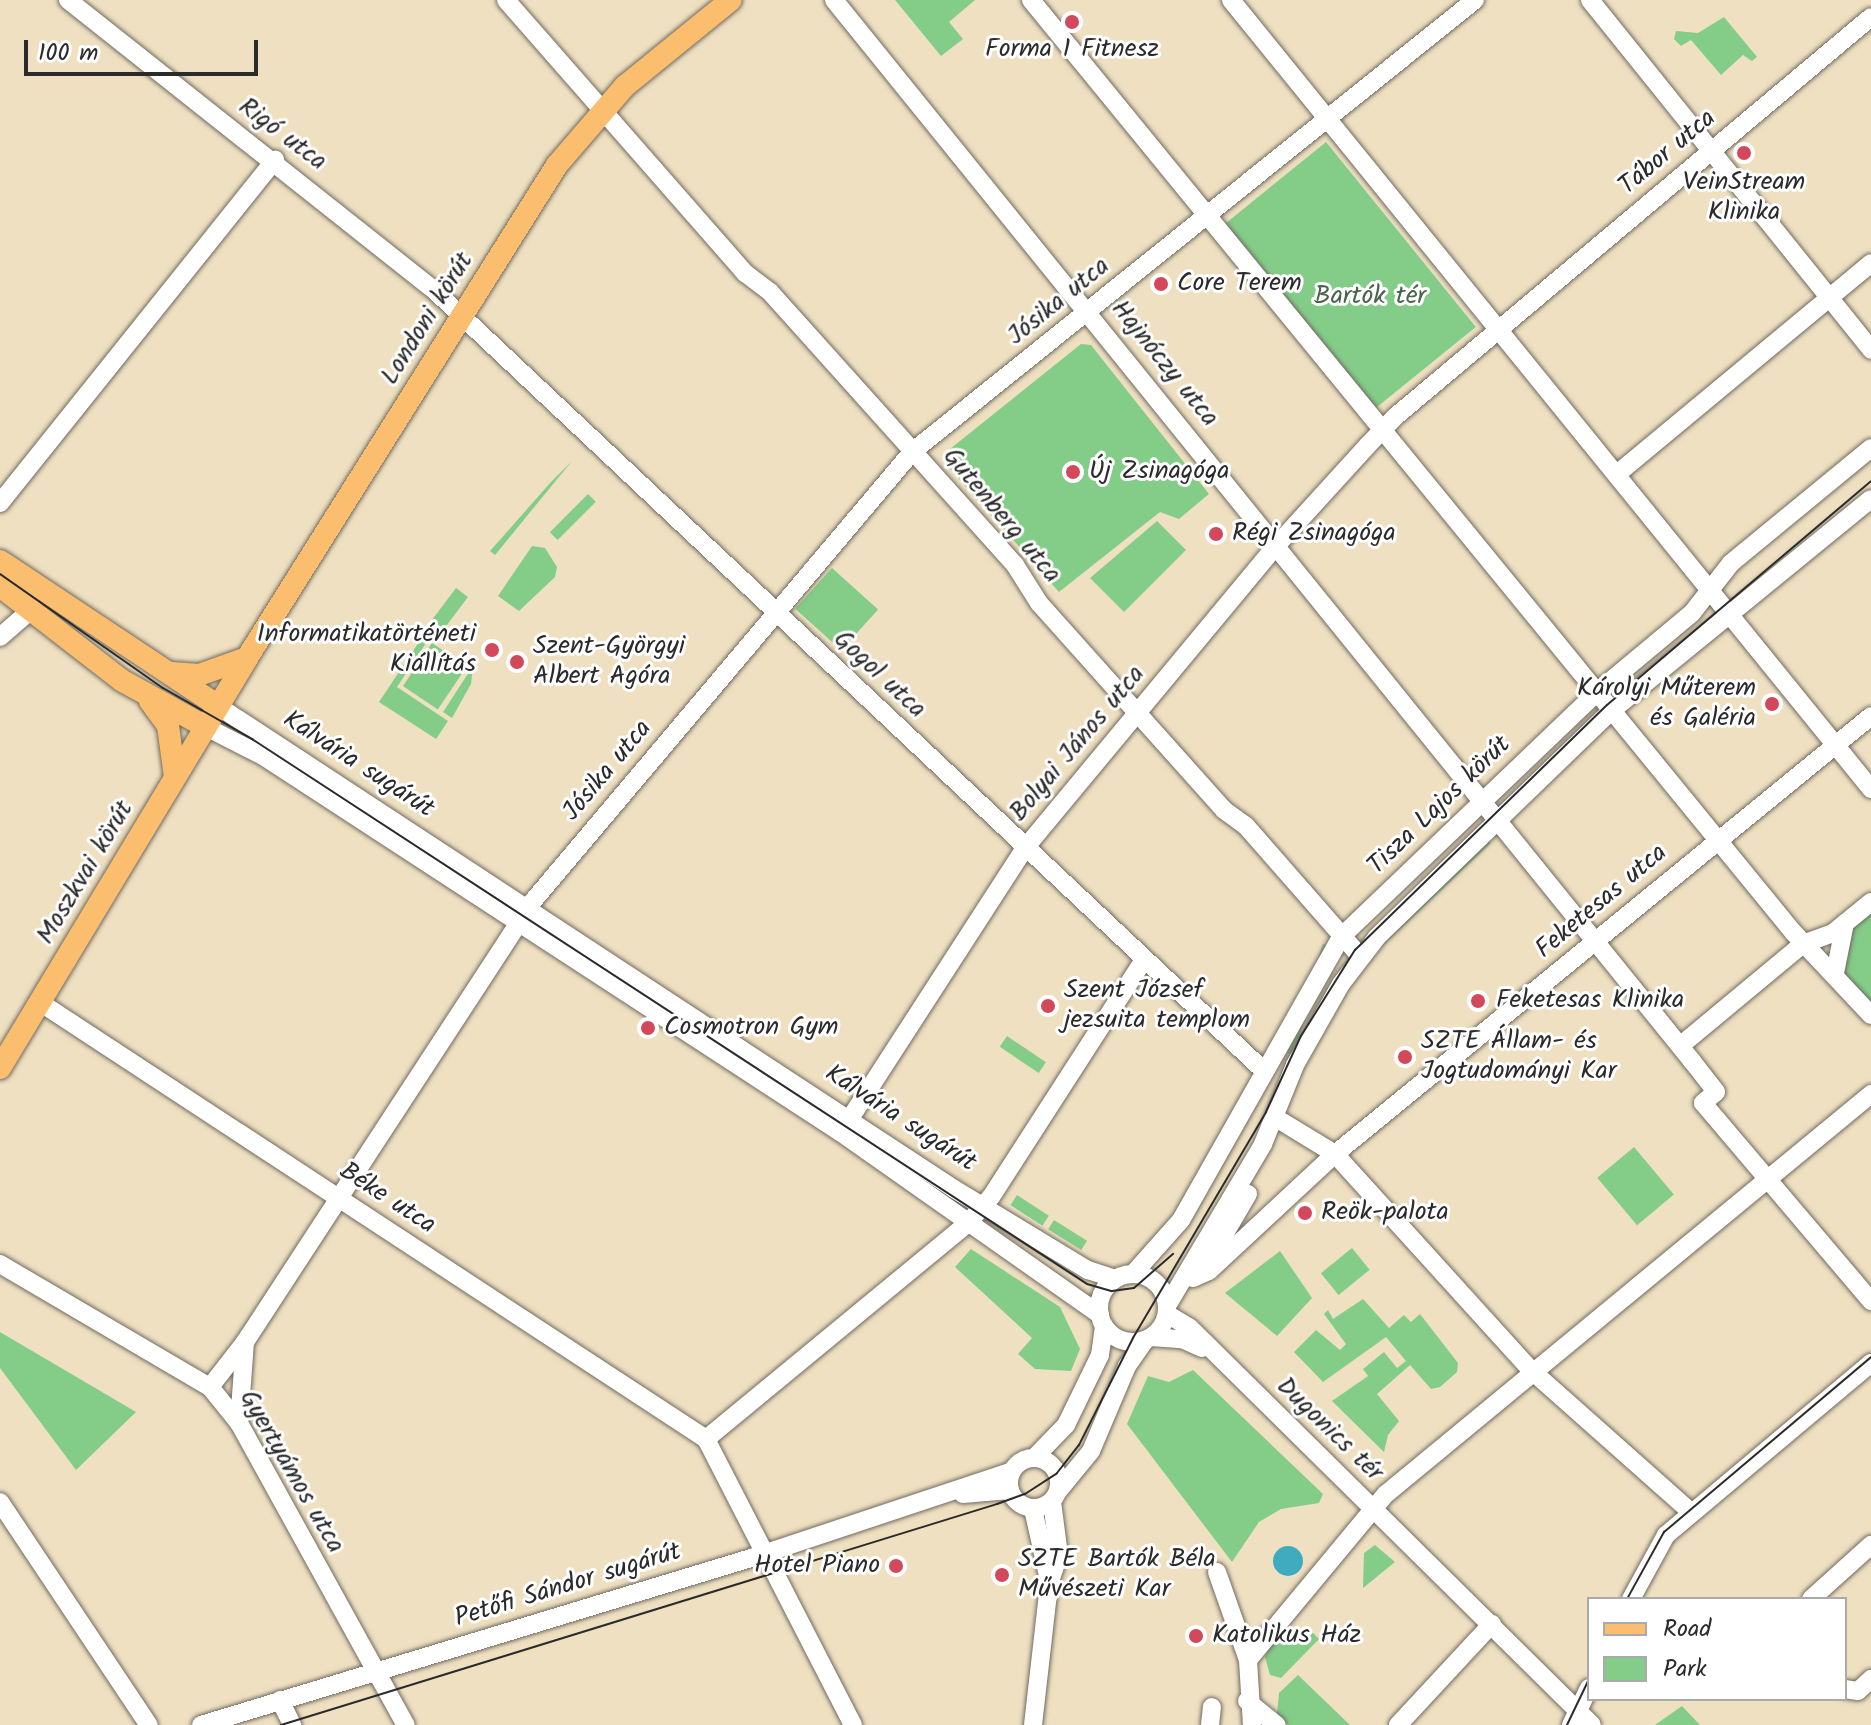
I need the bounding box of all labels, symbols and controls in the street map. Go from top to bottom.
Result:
marker: Forma 1 Fitnesz [1063,13,1081,31]
scale bar [28,24,262,74]
text: 100 m [38,34,98,73]
place label: Forma 1 Fitnesz [985,34,1159,66]
street label: Rigó utca [232,92,332,178]
street label: Tábor utca [1613,103,1723,203]
marker: VeinStream Klinika [1733,142,1755,164]
place label: VeinStream Klinika [1683,167,1805,228]
street label: Londoni körút [375,247,481,391]
street label: Jósika utca [1002,251,1116,353]
place label: Core Terem [1177,268,1302,300]
marker: Core Terem [1152,275,1170,293]
park label: Bartók tér [1314,281,1426,313]
street label: Hajnóczy utca [1103,294,1225,434]
street label: Gutenberg utca [935,442,1067,590]
place label: Új Zsinagóga [1089,456,1230,488]
marker: Új Zsinagóga [1064,463,1082,481]
place label: Régi Zsinagóga [1232,518,1396,550]
marker: Régi Zsinagóga [1207,525,1225,543]
place label: Informatikatörténeti Kiállítás [257,619,476,680]
street label: Gogol utca [826,624,932,726]
place label: Szent-Györgyi Albert Agóra [533,631,685,692]
marker: Informatikatörténeti Kiállítás [483,641,501,659]
marker: Szent-Györgyi Albert Agóra [508,653,526,671]
street label: Bolyai János utca [1004,660,1152,828]
place label: Károlyi Műterem és Galéria [1577,673,1756,734]
marker: Károlyi Műterem és Galéria [1763,695,1781,713]
street label: Kálvária sugárút [277,705,439,825]
street label: Jósika utca [557,714,659,828]
street label: Tisza Lajos körút [1362,730,1518,882]
street label: Moszkvai körút [31,796,141,950]
street label: Feketesas utca [1530,838,1674,966]
place label: Szent József jezsuita templom [1064,975,1250,1036]
place label: Feketesas Klinika [1496,985,1684,1017]
marker: Feketesas Klinika [1467,990,1489,1012]
marker: Szent József jezsuita templom [1039,997,1057,1015]
place label: Cosmotron Gym [664,1012,838,1044]
marker: Cosmotron Gym [639,1019,657,1037]
place label: SZTE Állam- és Jogtudományi Kar [1421,1026,1616,1088]
marker: SZTE Állam- és Jogtudományi Kar [1396,1048,1414,1066]
street label: Kálvária sugárút [819,1059,981,1179]
street label: Béke utca [333,1156,441,1242]
place label: Reök-palota [1321,1197,1449,1229]
marker: Reök-palota [1296,1204,1314,1222]
street label: Dugonics tér [1269,1371,1389,1489]
street label: Gyertyámos utca [232,1385,350,1559]
street label: Petőfi Sándor sugárút [451,1537,685,1635]
place label: SZTE Bartók Béla Művészeti Kar [1018,1544,1216,1606]
place label: Hotel Piano [754,1550,880,1582]
marker: Hotel Piano [887,1557,905,1575]
marker: SZTE Bartók Béla Művészeti Kar [993,1566,1011,1584]
legend [1587,1597,1847,1701]
text: Road [1663,1610,1711,1649]
place label: Katolikus Ház [1212,1620,1361,1652]
marker: Katolikus Ház [1187,1627,1205,1645]
text: Park [1663,1650,1707,1689]

